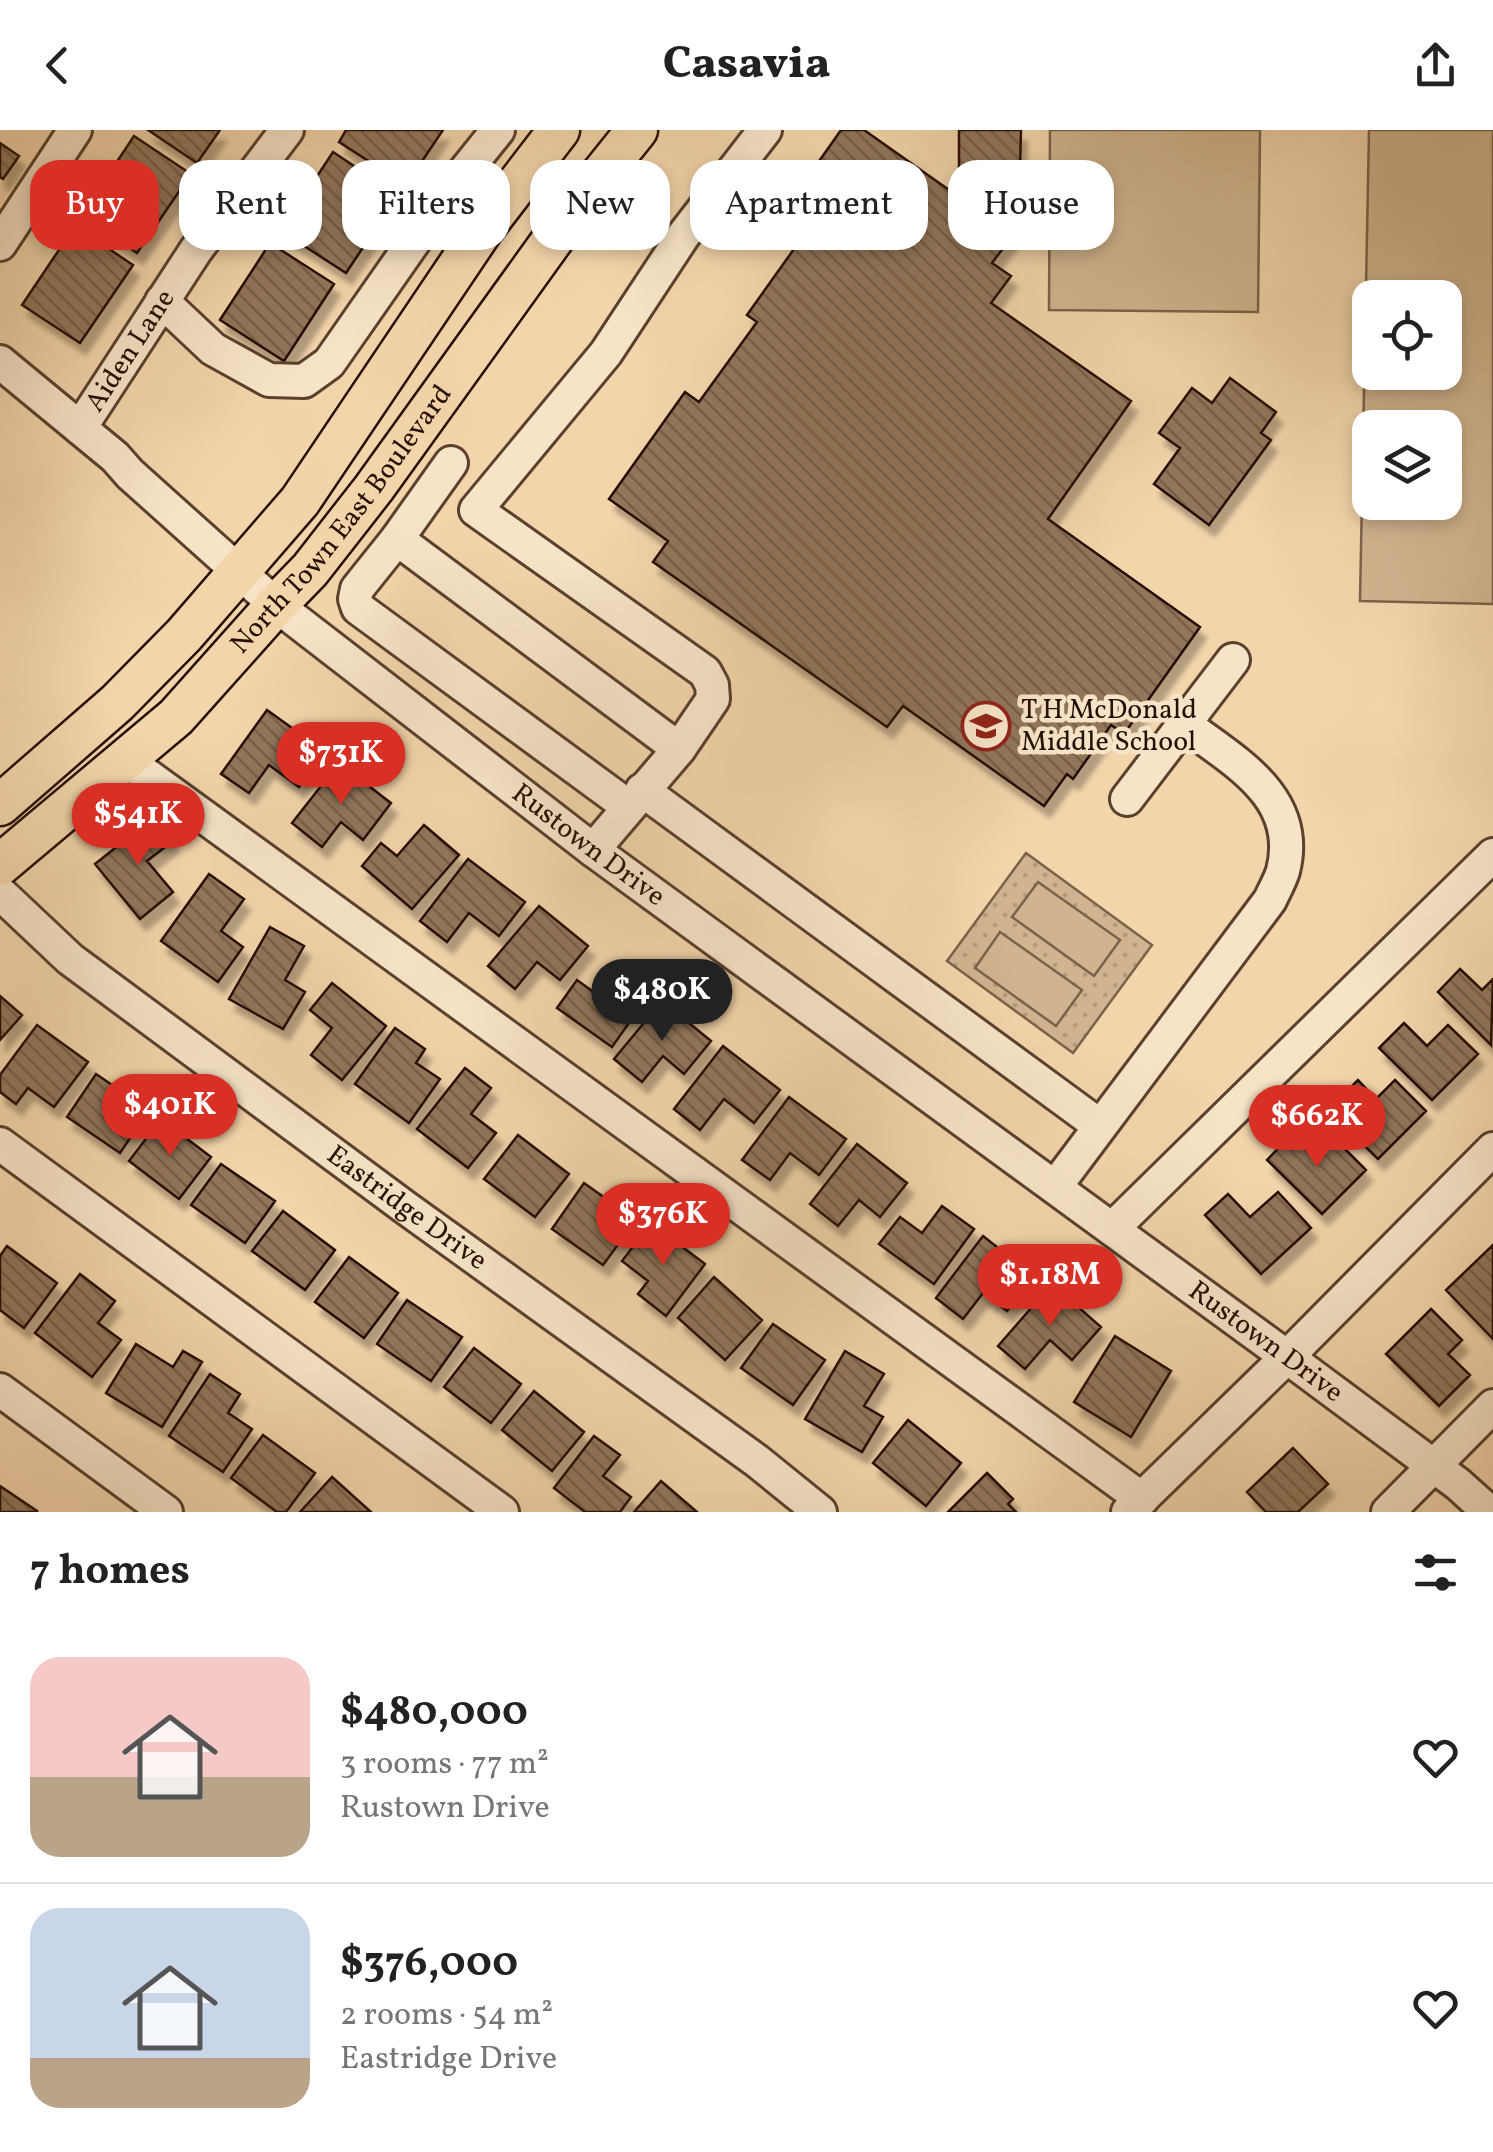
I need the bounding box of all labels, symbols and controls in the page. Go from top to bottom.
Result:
text: Casavia [663,34,830,97]
icon: back [30,38,85,93]
icon: share [1408,38,1463,93]
chip: Buy [30,160,159,250]
chip: Rent [179,160,322,250]
chip: Filters [342,160,510,250]
chip: New [530,160,670,250]
chip: Apartment [690,160,928,250]
chip: House [948,160,1114,250]
map controls [1352,280,1462,520]
button: locate [1352,280,1462,390]
street label: Aiden Lane [76,282,185,420]
street label: North Town East Boulevard [221,377,462,663]
button: layers [1352,410,1462,520]
place label: T H McDonald Middle School [1021,691,1197,762]
school or university icon: T H McDonald Middle School [960,700,1012,752]
pin: $731K [271,722,411,807]
text: $731K [298,732,384,776]
street label: Rustown Drive [503,774,673,916]
pin: $541K [68,783,208,868]
text: $541K [94,793,182,837]
pin: $480K [592,959,732,1044]
text: $480K [613,969,711,1013]
pin: $401K [100,1074,240,1159]
text: $401K [124,1084,216,1128]
pin: $662K [1247,1085,1387,1170]
text: $662K [1271,1095,1363,1139]
street label: Eastridge Drive [318,1136,495,1280]
pin: $376K [593,1183,733,1268]
text: $376K [618,1193,708,1237]
pin: $1.18M [969,1244,1131,1329]
text: $1.18M [999,1254,1101,1298]
street label: Rustown Drive [1180,1272,1351,1412]
text: 7 homes [30,1543,190,1602]
icon: filters [1408,1545,1463,1600]
text: $480,000 [340,1684,528,1743]
icon: home [110,1697,230,1817]
icon: heart [1408,1730,1463,1785]
text: 3 rooms · 77 m² [340,1743,549,1787]
text: Rustown Drive [340,1787,550,1831]
text: $376,000 [340,1935,518,1994]
icon: home [110,1948,230,2068]
icon: heart [1408,1981,1463,2036]
text: 2 rooms · 54 m² [340,1994,553,2038]
text: Eastridge Drive [340,2038,557,2082]

